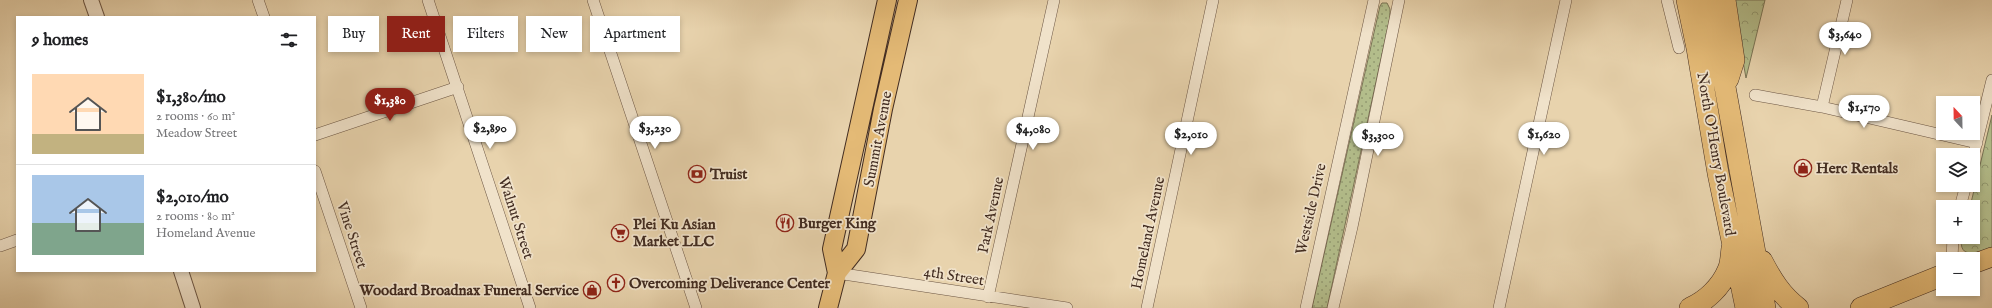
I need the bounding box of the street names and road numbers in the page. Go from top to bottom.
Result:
street label: North O'Henry Boulevard [1692,71,1740,238]
street label: Summit Avenue [859,90,897,188]
street label: Westside Drive [1291,161,1331,257]
street label: Walnut Street [494,174,538,262]
street label: Park Avenue [974,175,1008,255]
street label: Homeland Avenue [1127,175,1169,291]
street label: Vine Street [332,198,372,271]
street label: 4th Street [922,262,986,290]

